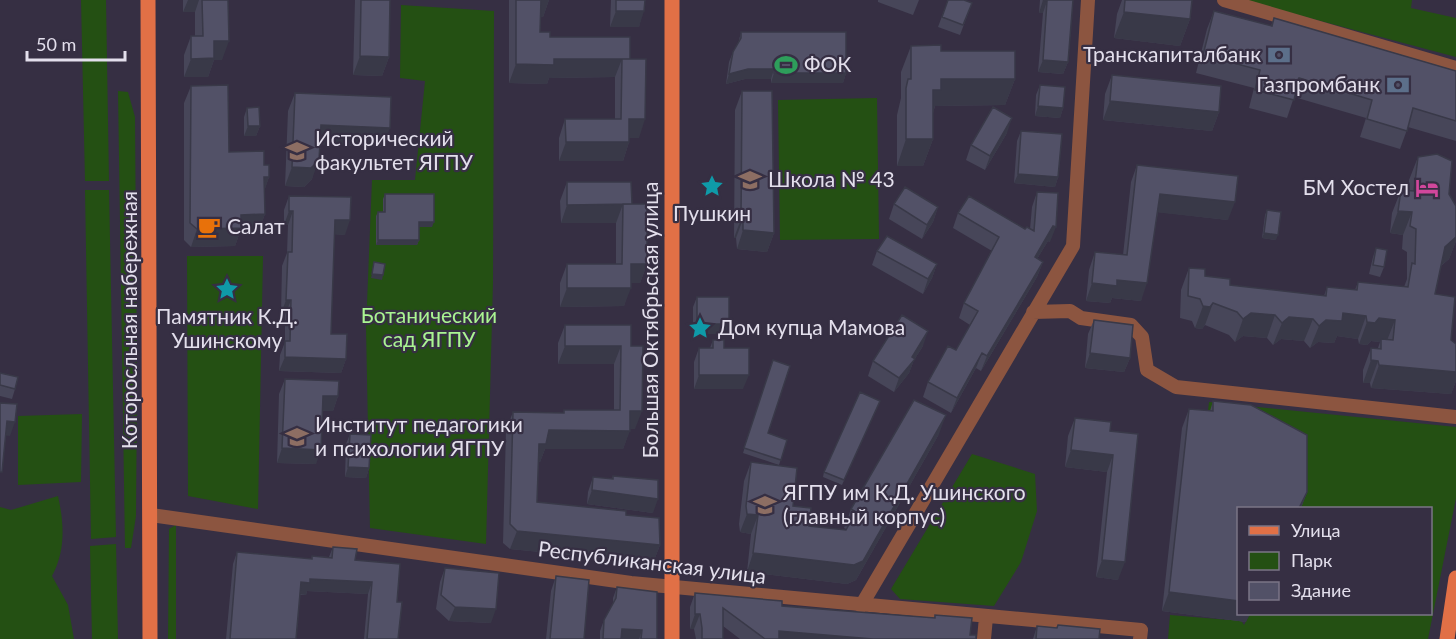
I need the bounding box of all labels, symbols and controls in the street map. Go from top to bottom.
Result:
scale bar [27,24,124,62]
text: 50 m [36,33,76,55]
place label: Транскапиталбанк [1083,41,1261,66]
bank icon: Транскапиталбанк [1266,42,1292,68]
place label: ФОК [804,51,851,76]
sports icon: ФОК [773,52,799,78]
place label: Газпромбанк [1256,71,1380,96]
bank icon: Газпромбанк [1385,72,1411,98]
place label: Исторический факультет ЯГПУ [315,125,474,174]
school or university icon: Исторический факультет ЯГПУ [284,138,310,164]
place label: Школа № 43 [768,166,895,191]
school or university icon: Школа № 43 [737,167,763,193]
place icon: Пушкин [699,173,725,199]
place label: БМ Хостел [1303,174,1409,199]
hotel icon: БМ Хостел [1414,175,1440,201]
street label: Большая Октябрьская улица [637,182,662,458]
street label: Которосльная набережная [116,191,141,449]
place label: Пушкин [673,200,751,225]
place label: Салат [227,213,285,238]
cafe icon: Салат [196,214,222,240]
place icon: Памятник К.Д. Ушинскому [214,276,240,302]
park label: Ботанический сад ЯГПУ [361,302,497,351]
place label: Памятник К.Д. Ушинскому [156,303,298,352]
place label: Дом купца Мамова [718,314,905,339]
place icon: Дом купца Мамова [687,315,713,341]
place label: Институт педагогики и психологии ЯГПУ [315,411,523,460]
school or university icon: Институт педагогики и психологии ЯГПУ [284,424,310,450]
place label: ЯГПУ им К.Д. Ушинского (главный корпус) [782,479,1026,528]
school or university icon: ЯГПУ им К.Д. Ушинского (главный корпус) [752,492,778,518]
legend [1237,507,1432,615]
text: Улица [1291,519,1341,541]
street label: Республиканская улица [537,535,768,588]
text: Парк [1291,549,1333,571]
text: Здание [1291,579,1351,601]

